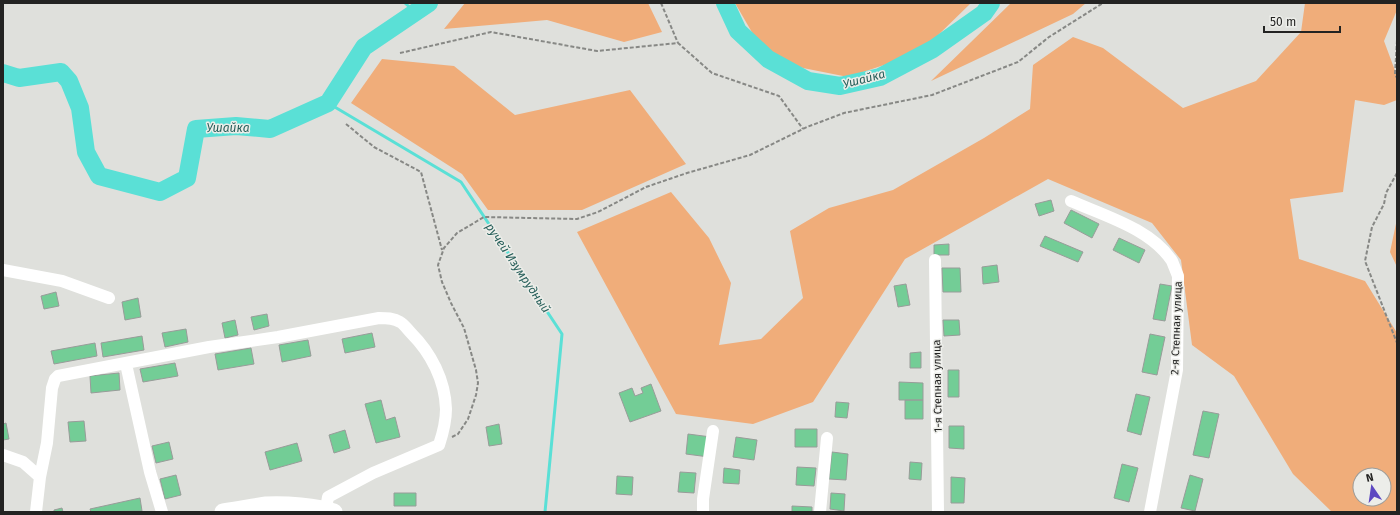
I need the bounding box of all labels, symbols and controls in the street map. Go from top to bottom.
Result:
scale bar [1264,8,1340,34]
text: 50 m [1270,15,1296,29]
water label: Ушайка [841,67,887,91]
water label: Ушайка [206,121,250,135]
water label: ручей Изумрудный [483,220,553,316]
street label: 2-я Степная улица [1168,281,1185,375]
street label: 1-я Степная улица [930,339,945,433]
north arrow [1352,467,1392,507]
text: N [1365,471,1375,485]

